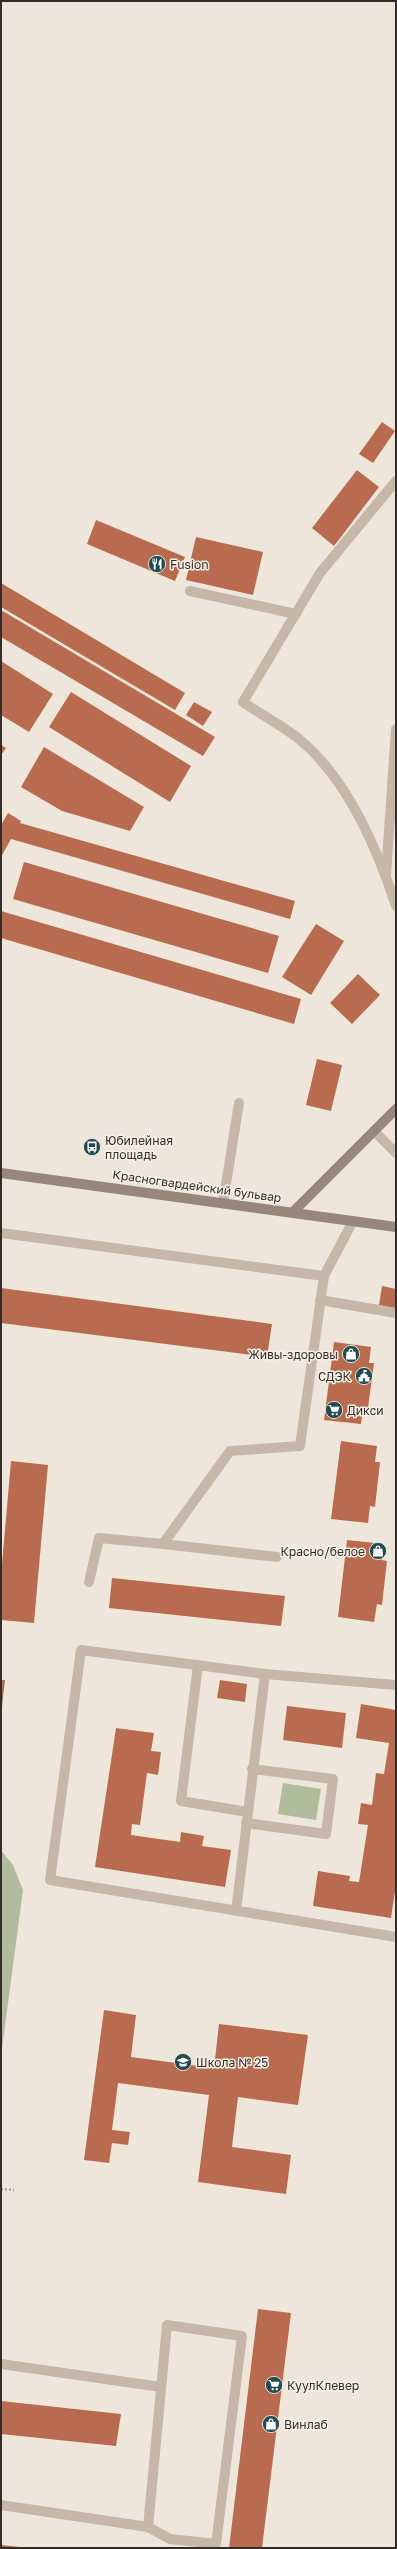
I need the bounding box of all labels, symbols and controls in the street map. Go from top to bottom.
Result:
restaurant icon: Fusion [147,554,167,574]
place label: Fusion [170,557,209,572]
place label: Юбилейная площадь [105,1133,173,1162]
bus stop icon: Юбилейная площадь [82,1137,102,1157]
street label: Красногвардейский бульвар [112,1167,282,1205]
shop icon: Живы-здоровы [341,1344,361,1364]
place label: Живы-здоровы [248,1347,338,1362]
public building icon: СДЭК [354,1366,374,1386]
place label: СДЭК [318,1369,352,1384]
supermarket icon: Дикси [324,1400,344,1420]
place label: Дикси [347,1403,384,1418]
shop icon: Красно/белое [368,1541,388,1561]
place label: Красно/белое [280,1544,365,1559]
school or university icon: Школа № 25 [173,2052,193,2072]
place label: Школа № 25 [196,2055,268,2070]
supermarket icon: КуулКлевер [264,2375,284,2395]
place label: КуулКлевер [287,2378,359,2393]
shop icon: Винлаб [261,2414,281,2434]
place label: Винлаб [284,2417,328,2432]

